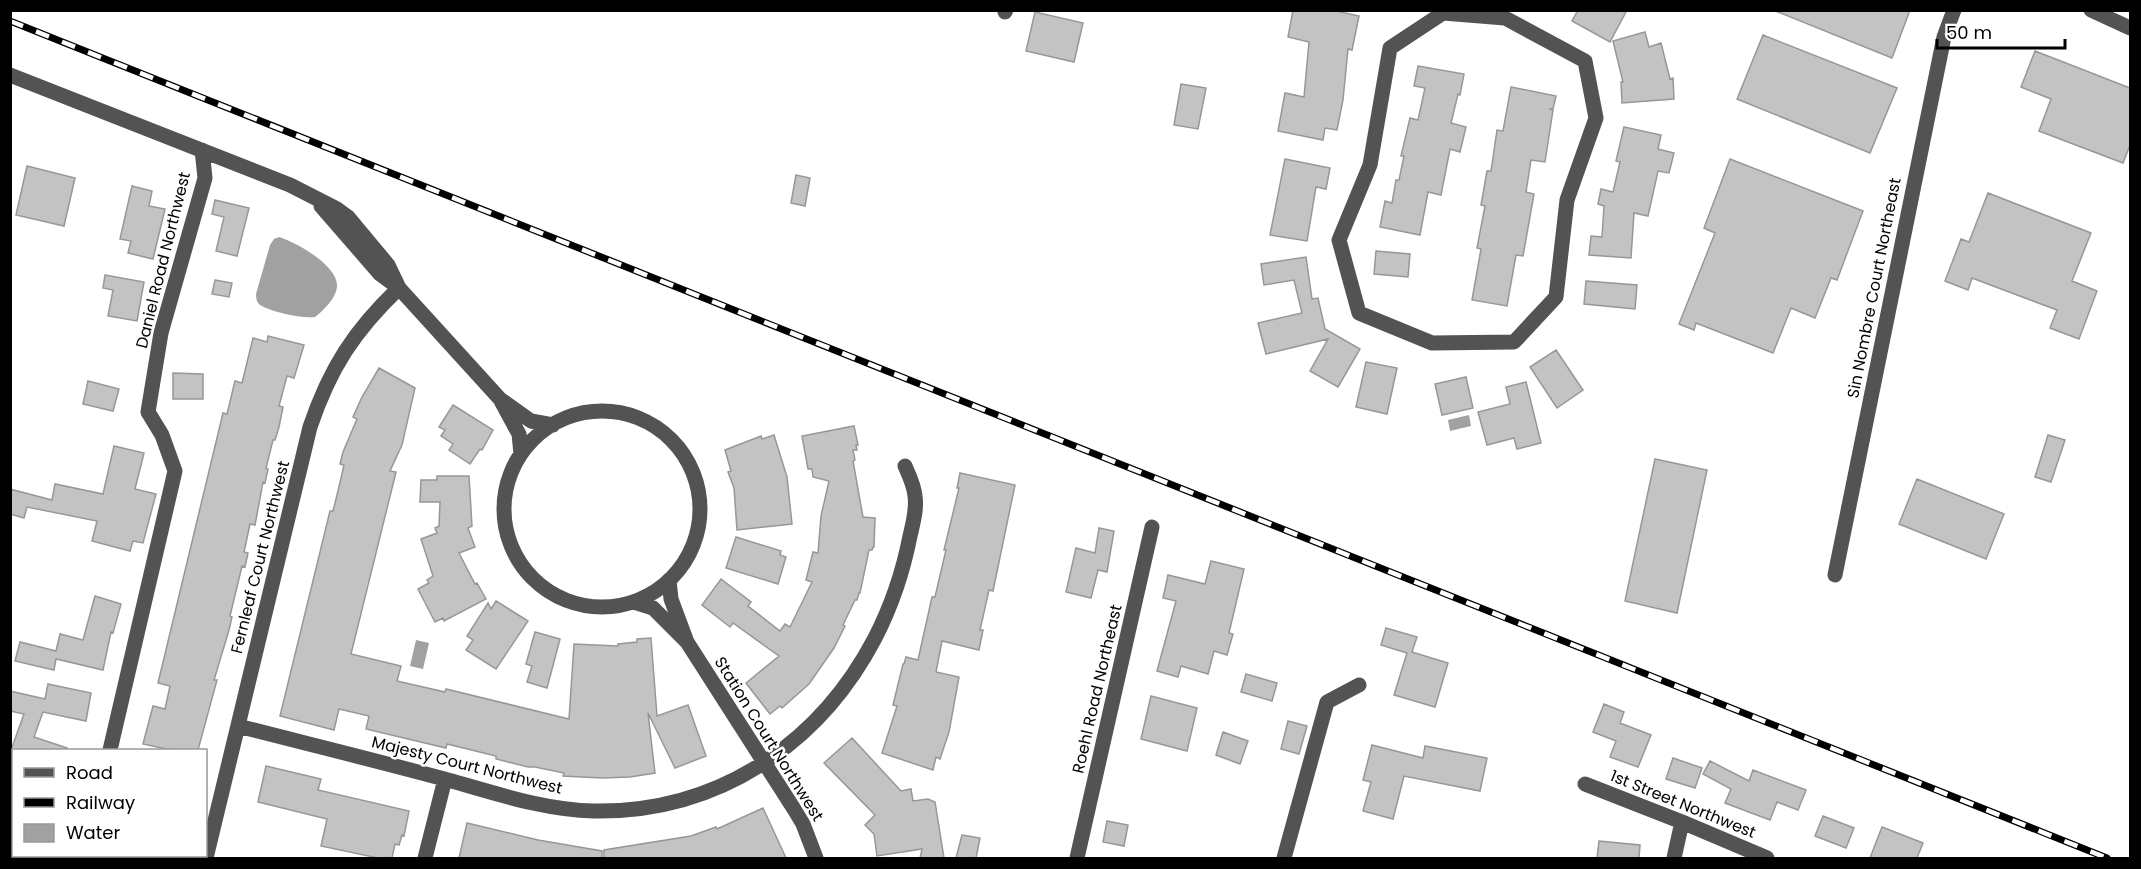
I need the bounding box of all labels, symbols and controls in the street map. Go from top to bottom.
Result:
scale bar [1937,12,2064,50]
text: 50 m [1946,20,1992,45]
street label: Daniel Road Northwest [130,169,196,351]
street label: Sin Nombre Court Northeast [1841,176,1907,400]
street label: Fernleaf Court Northwest [225,458,295,656]
street label: Roehl Road Northeast [1066,602,1128,776]
street label: Station Court Northwest [709,652,829,826]
street label: Majesty Court Northwest [369,730,565,800]
legend [12,749,207,857]
text: Road [66,760,113,785]
street label: 1st Street Northwest [1607,764,1760,844]
text: Railway [66,790,135,815]
text: Water [66,820,120,845]

